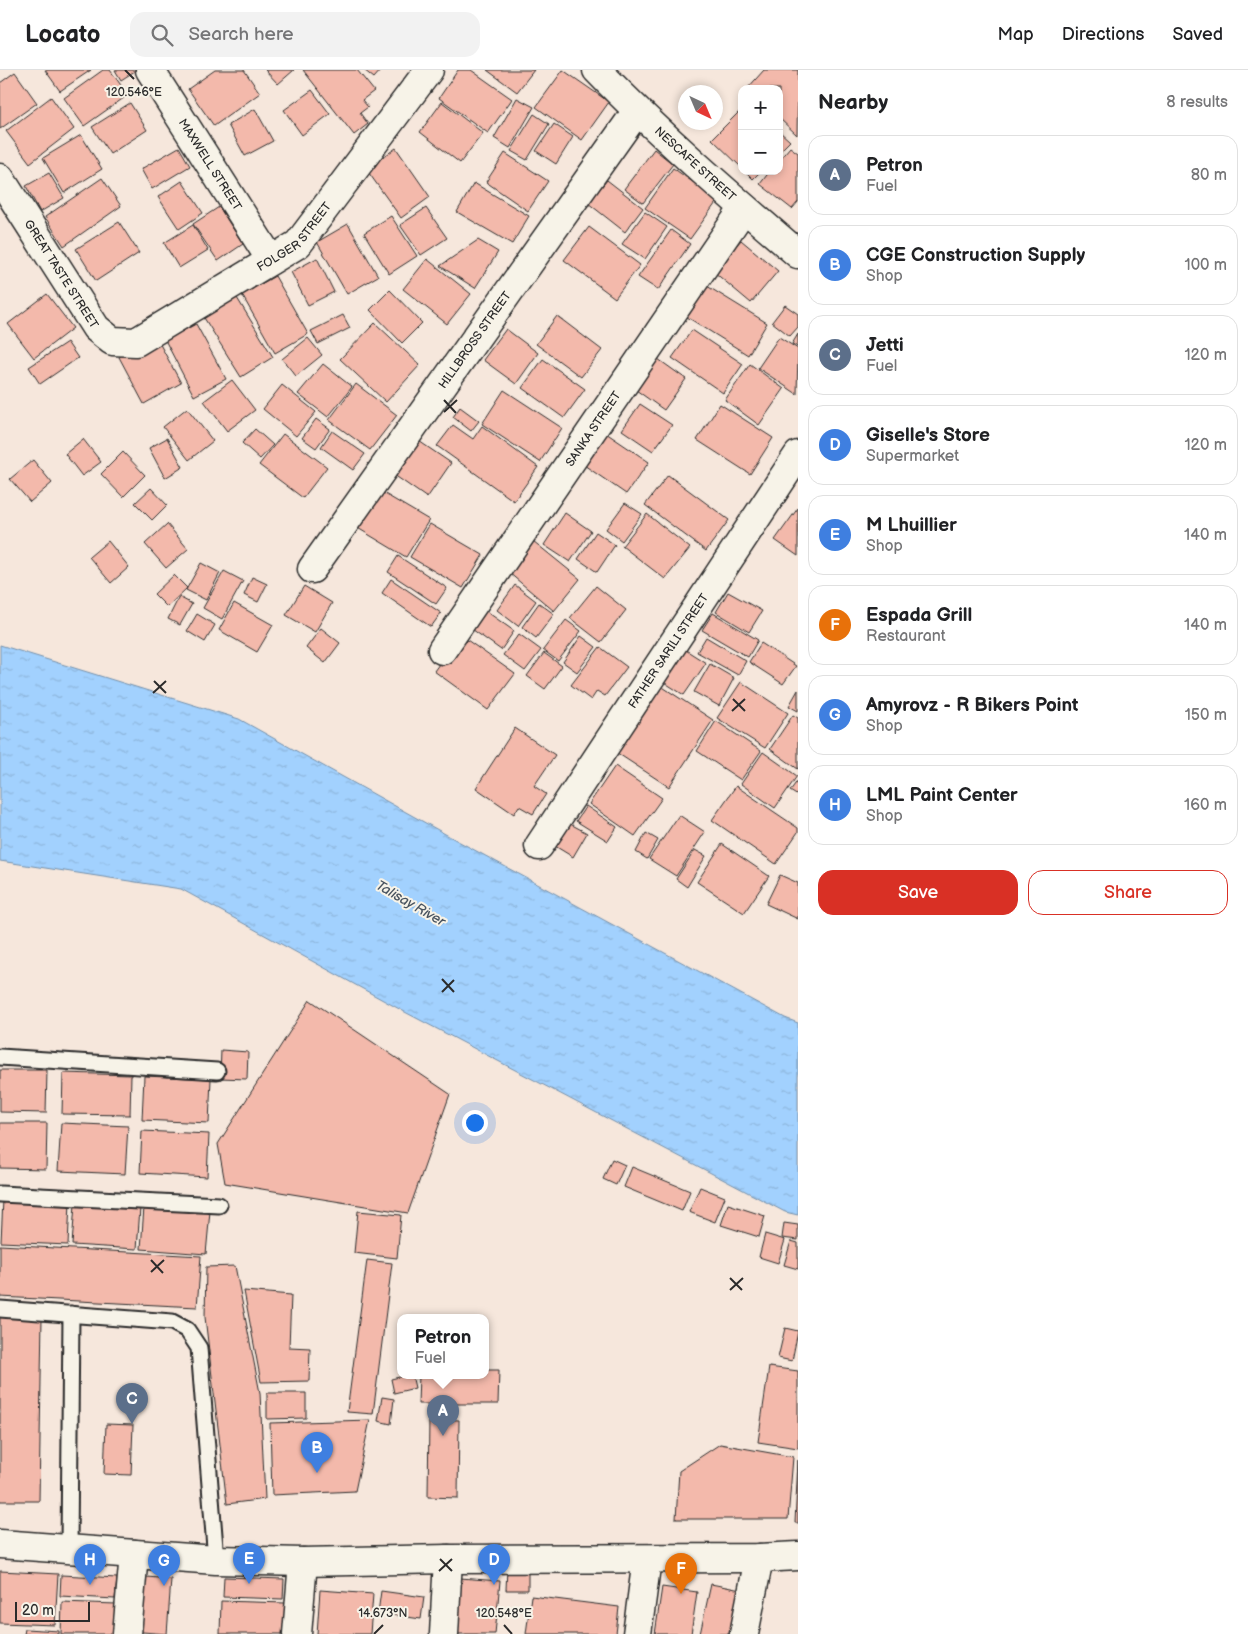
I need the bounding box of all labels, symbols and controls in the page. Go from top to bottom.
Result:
search box [130,12,480,57]
text: Locato [25,20,100,49]
icon: search [148,21,176,49]
text: Search here [188,23,294,46]
text: Map [998,24,1034,45]
text: Directions [1062,24,1144,45]
text: Saved [1172,24,1223,45]
text: 120.546°E [106,85,162,100]
north arrow [678,85,723,130]
map controls [738,85,783,175]
button: + [738,85,783,130]
text: Nearby [818,90,888,115]
text: 8 results [1166,93,1228,112]
street label: MAXWELL STREET [175,116,245,214]
street label: NESCAFE STREET [651,124,739,205]
button: − [738,130,783,175]
text: Petron [866,154,923,177]
text: A [830,166,840,185]
text: 80 m [1191,166,1227,185]
text: Fuel [866,177,897,196]
street label: FOLGER STREET [254,199,335,275]
street label: GREAT TASTE STREET [21,217,102,332]
text: CGE Construction Supply [866,244,1085,267]
text: B [829,256,841,275]
text: 100 m [1184,256,1227,275]
text: Shop [866,267,903,286]
street label: HILLBROSS STREET [435,288,515,392]
text: Jetti [866,334,904,357]
text: C [829,346,841,365]
text: 120 m [1184,346,1227,365]
text: Fuel [866,357,897,376]
street label: SANKA STREET [563,388,625,469]
text: Giselle's Store [866,424,990,447]
text: D [829,436,841,455]
text: 120 m [1184,436,1227,455]
text: Supermarket [866,447,959,466]
text: M Lhuillier [866,514,957,537]
text: E [830,526,840,545]
text: 140 m [1184,526,1227,545]
text: Shop [866,537,903,556]
street label: FATHER SARILI STREET [625,590,712,711]
text: Espada Grill [866,604,972,627]
text: F [830,616,840,635]
text: 140 m [1184,616,1227,635]
text: Restaurant [866,627,946,646]
text: Amyrovz - R Bikers Point [866,694,1078,717]
text: G [829,706,841,725]
text: 150 m [1185,706,1227,725]
text: Shop [866,717,903,736]
text: LML Paint Center [866,784,1018,807]
text: H [829,796,841,815]
text: 160 m [1184,796,1227,815]
text: Shop [866,807,903,826]
button: Save [818,870,1018,915]
button: Share [1028,870,1228,915]
water label: Talisay River [373,877,449,931]
your location [462,1110,488,1136]
popup [397,1314,489,1379]
text: Petron [415,1326,471,1349]
text: Fuel [415,1349,446,1368]
pin: C [116,1383,148,1424]
pin: A [427,1395,459,1436]
pin: B [301,1432,333,1473]
pin: E [233,1543,265,1584]
pin: H [74,1544,106,1585]
pin: D [478,1544,510,1585]
pin: G [148,1545,180,1586]
pin: F [665,1553,697,1594]
scale bar [15,1599,90,1622]
text: 20 m [22,1602,54,1619]
text: 14.673°N [358,1606,408,1621]
text: 120.548°E [476,1606,532,1621]

